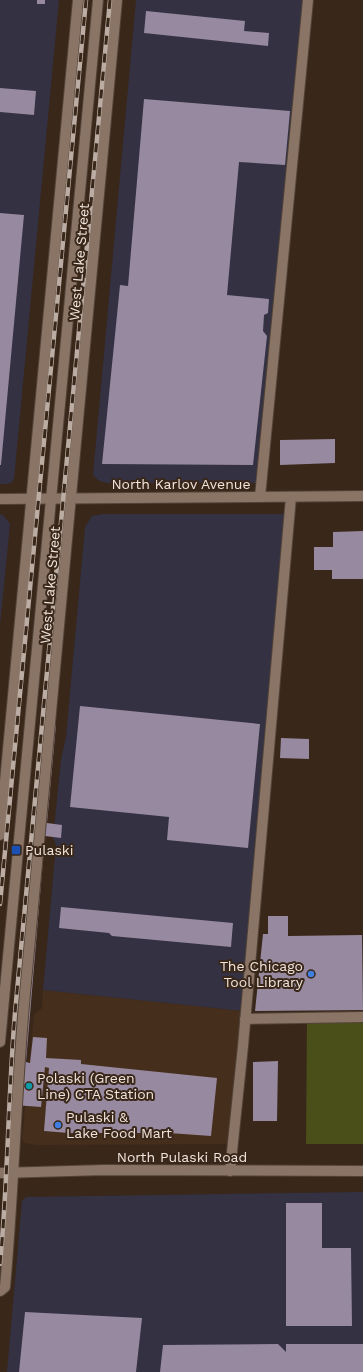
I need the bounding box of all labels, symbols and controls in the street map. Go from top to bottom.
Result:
street label: West Lake Street [66,202,92,322]
street label: North Karlov Avenue [111,476,251,492]
street label: West Lake Street [37,525,63,645]
place label: Pulaski [25,842,73,858]
marker: Pulaski [10,844,22,856]
place label: The Chicago Tool Library [220,958,304,990]
marker: The Chicago Tool Library [306,969,316,979]
place label: Polaski (Green Line) CTA Station [37,1070,154,1102]
marker: Polaski (Green Line) CTA Station [24,1081,34,1091]
place label: Pulaski & Lake Food Mart [66,1109,172,1141]
marker: Pulaski & Lake Food Mart [53,1120,63,1130]
street label: North Pulaski Road [117,1149,247,1165]

